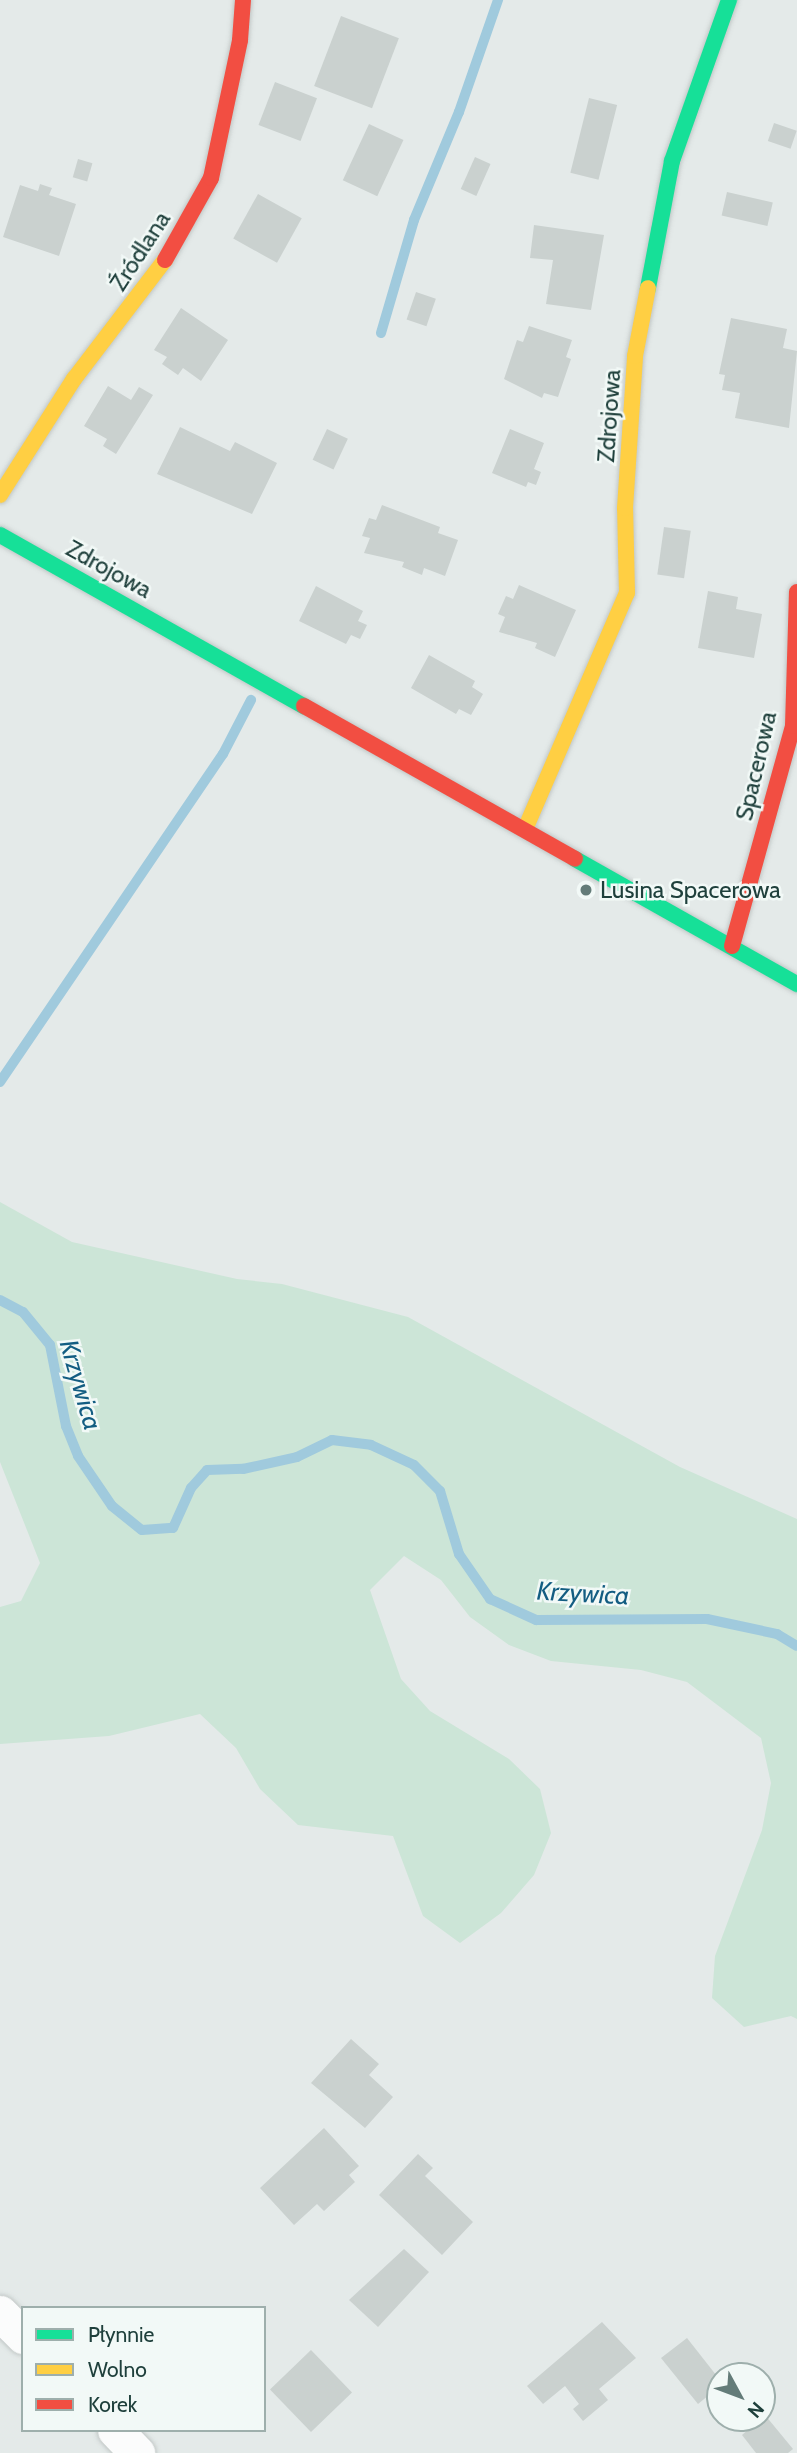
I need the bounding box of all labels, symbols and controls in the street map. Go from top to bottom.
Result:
street label: Źródlana [104,206,176,296]
street label: Zdrojowa [591,368,627,464]
street label: Zdrojowa [61,534,157,604]
street label: Spacerowa [729,709,783,823]
place label: Lusina Spacerowa [600,876,781,904]
marker: Lusina Spacerowa [578,882,594,898]
water label: Krzywica [52,1336,108,1434]
water label: Krzywica [536,1576,630,1612]
legend [21,2306,266,2432]
text: Płynnie [88,2322,154,2347]
text: Wolno [88,2357,147,2382]
north arrow [706,2362,776,2432]
text: Korek [88,2392,137,2417]
text: N [743,2397,769,2422]

